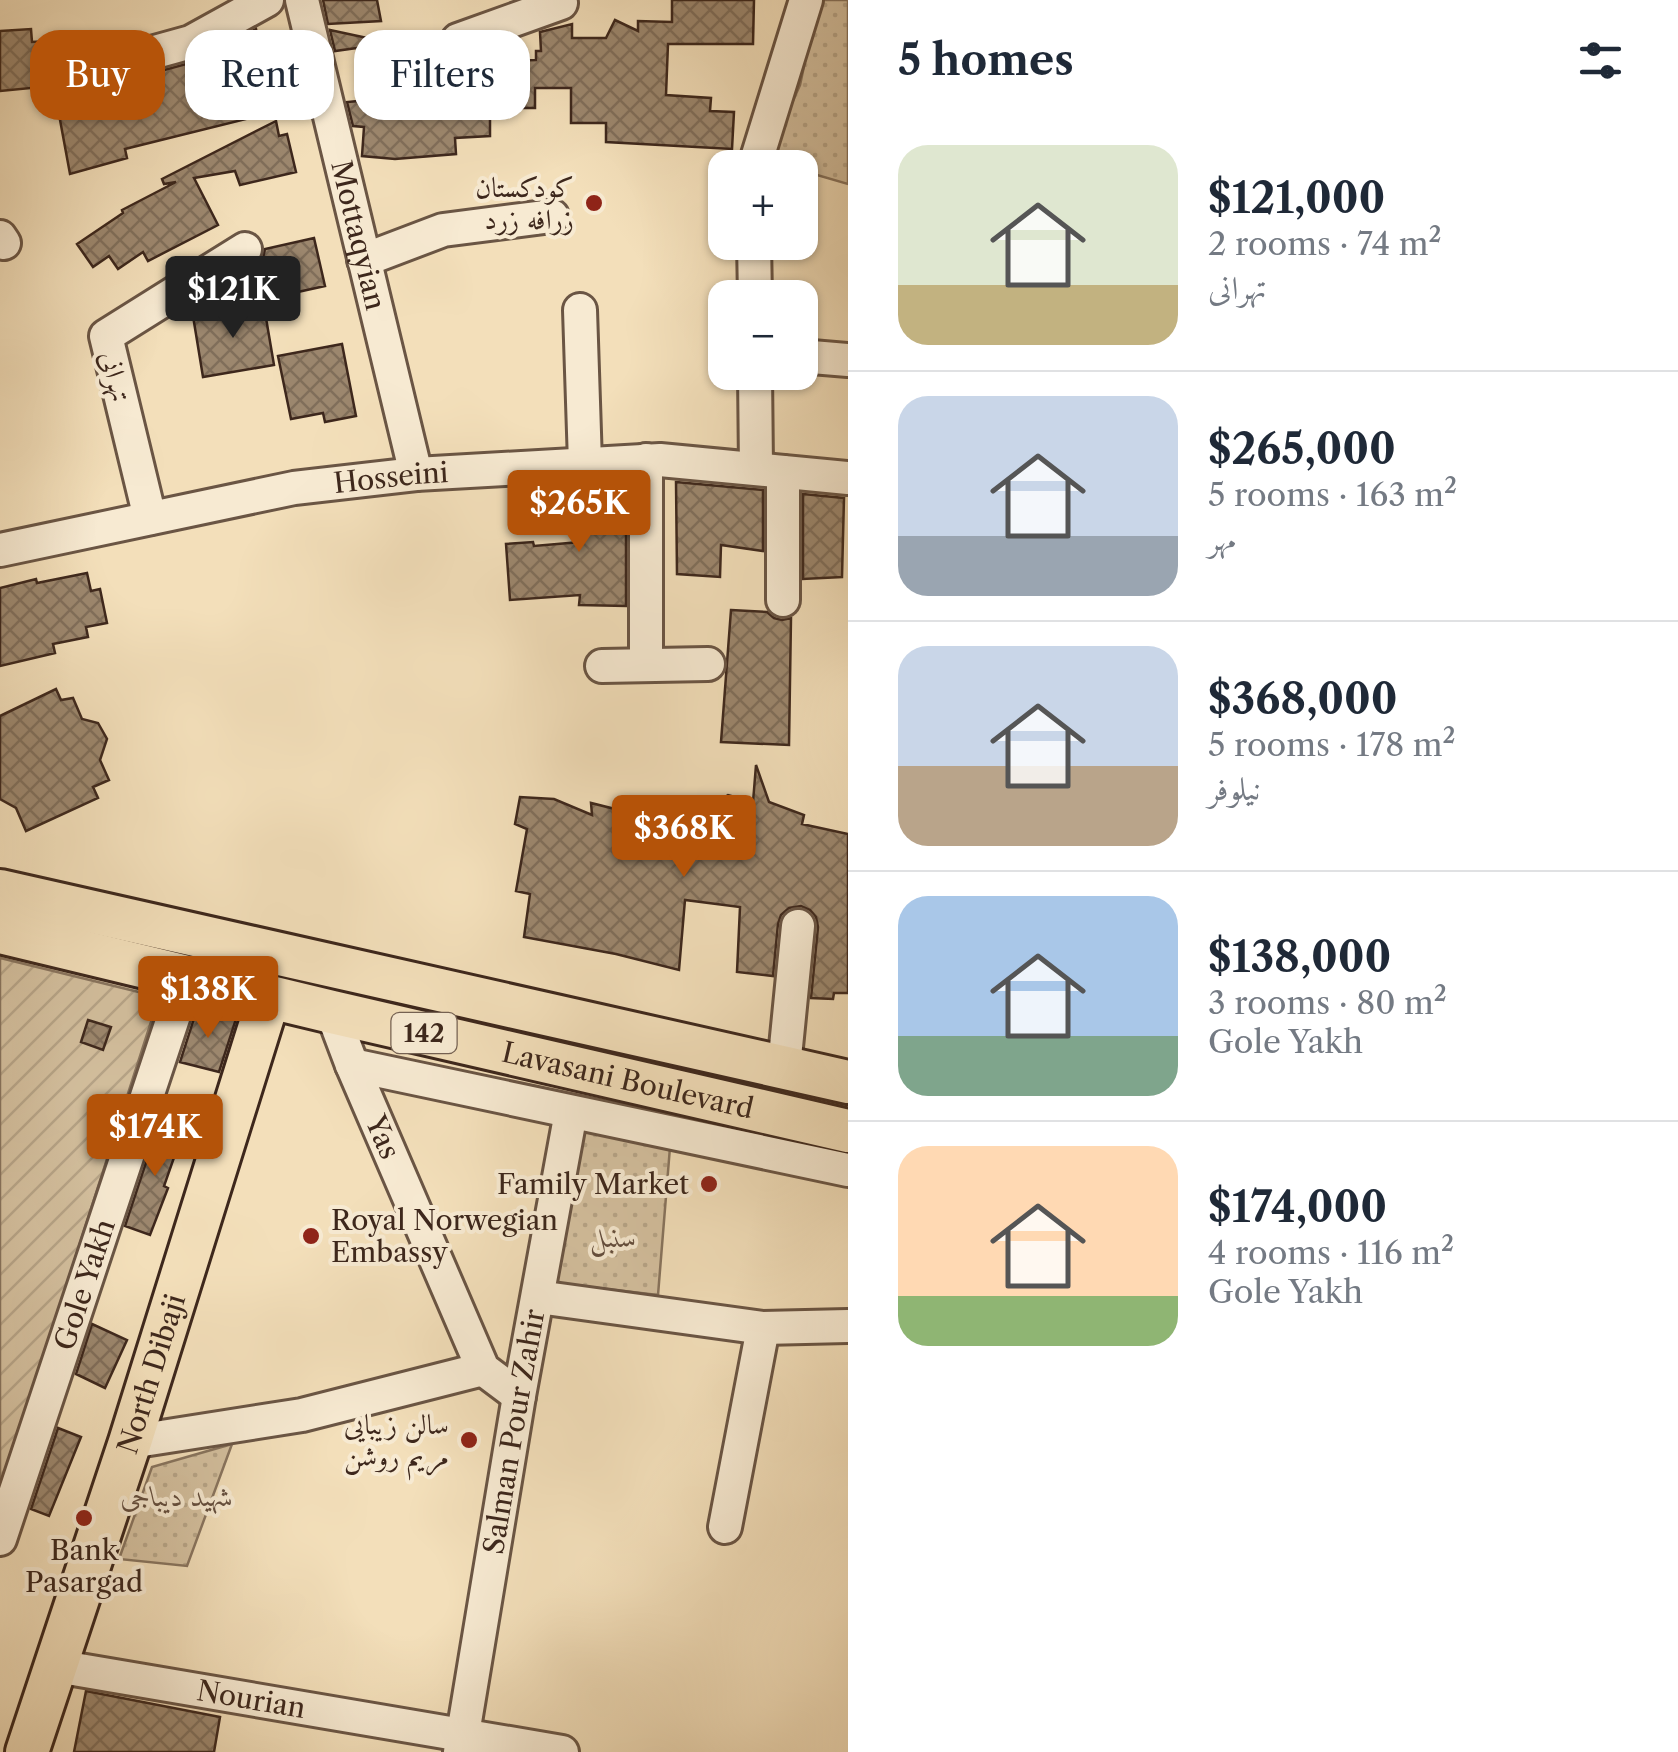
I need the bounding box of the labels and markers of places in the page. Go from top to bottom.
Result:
place label: کودکستان زرافه زرد [475,170,574,236]
marker: کودکستان زرافه زرد [583,192,605,214]
pin: $121K [163,256,303,341]
pin: $265K [509,470,649,555]
pin: $368K [614,795,754,880]
pin: $138K [138,956,278,1041]
pin: $174K [85,1094,225,1179]
place label: Family Market [497,1167,689,1201]
marker: Family Market [698,1173,720,1195]
place label: Royal Norwegian Embassy [331,1203,558,1269]
marker: Royal Norwegian Embassy [300,1225,322,1247]
place label: سالن زیبایی مریم روشن [344,1407,449,1481]
marker: سالن زیبایی مریم روشن [458,1429,480,1451]
marker: Bank Pasargad [73,1507,95,1529]
place label: Bank Pasargad [25,1533,143,1599]

